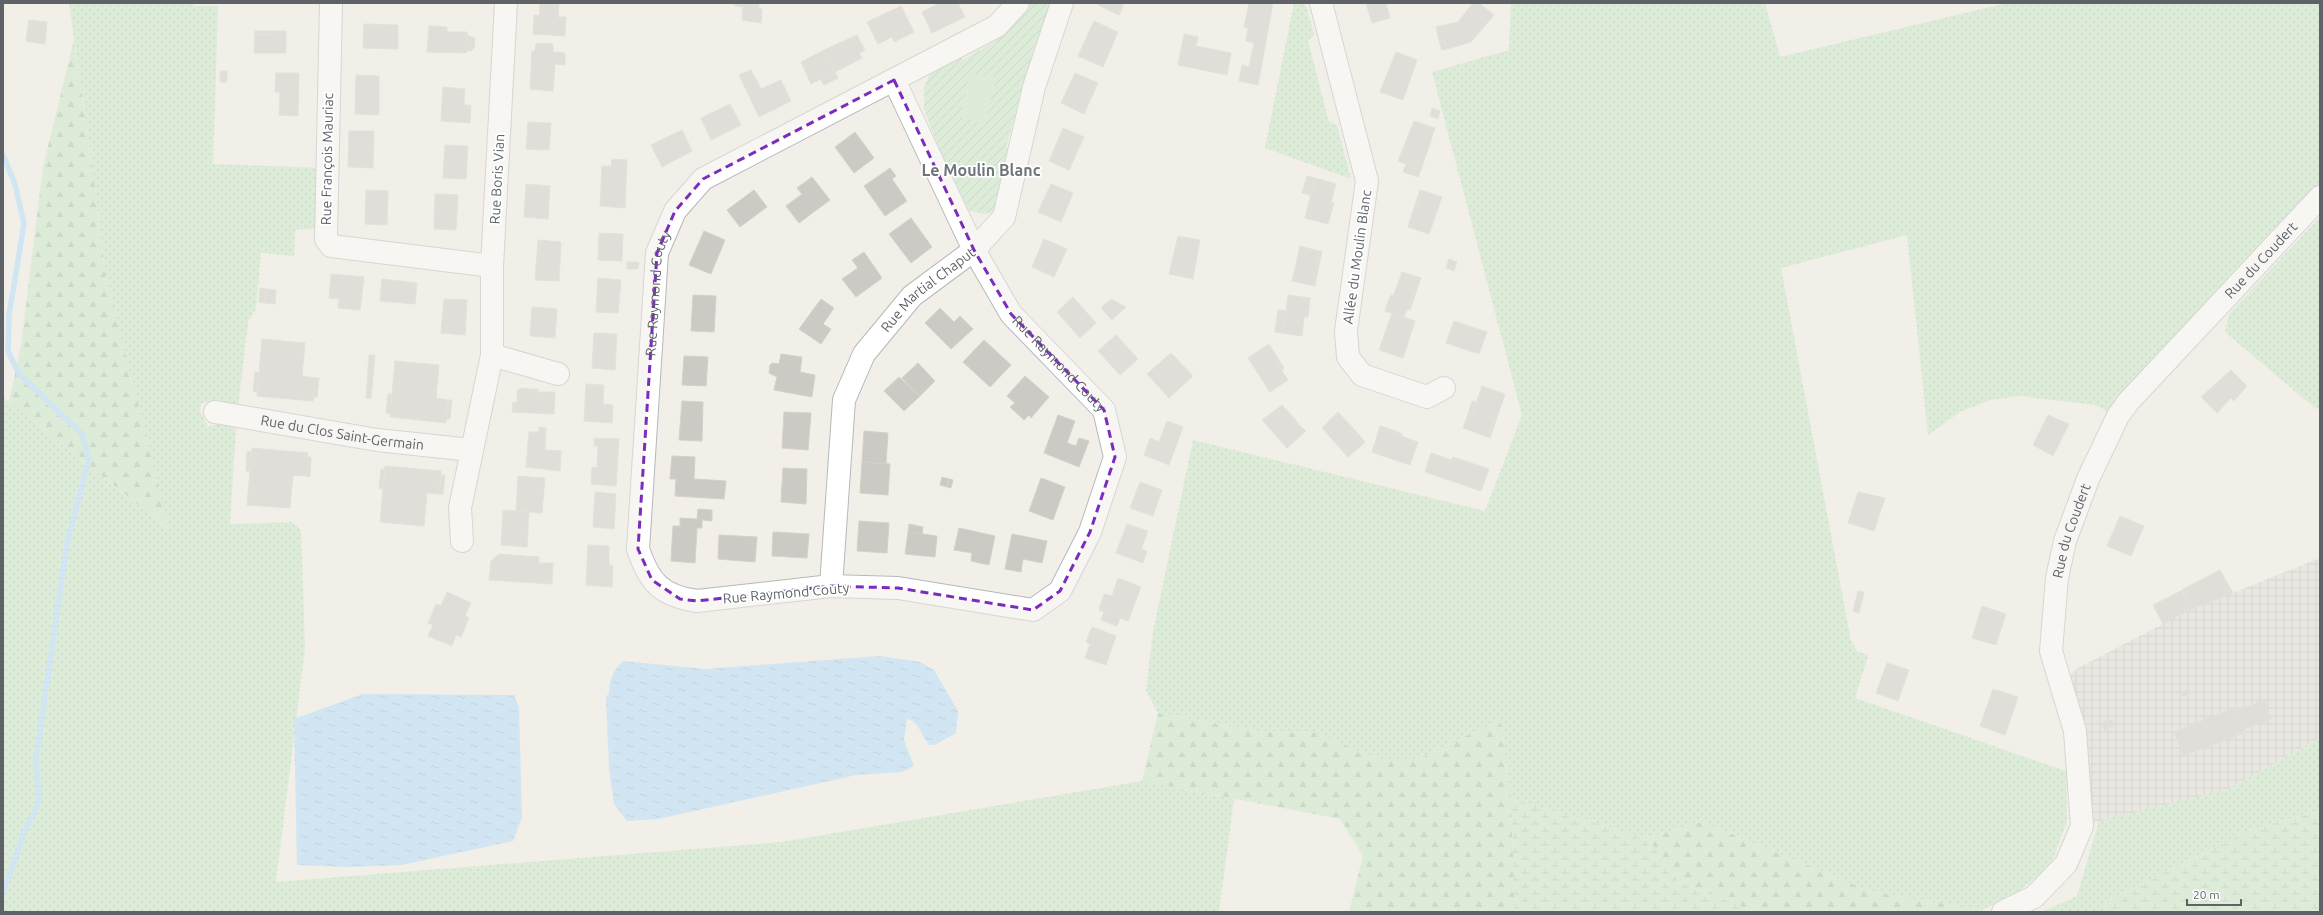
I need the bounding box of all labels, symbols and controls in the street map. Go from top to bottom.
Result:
street label: Rue François Mauriac [318,92,336,225]
street label: Rue Boris Vian [487,133,507,225]
district label: Le Moulin Blanc [921,161,1041,179]
street label: Allée du Moulin Blanc [1340,188,1374,325]
street label: Rue du Coudert [2221,218,2301,302]
street label: Rue Raymond Couty [642,228,674,357]
street label: Rue Martial Chaput [878,244,979,335]
street label: Rue Raymond Couty [1009,312,1109,415]
street label: Rue du Clos Saint-Germain [259,412,425,453]
street label: Rue du Coudert [2049,481,2094,580]
street label: Rue Raymond Couty [722,579,850,607]
scale bar [2187,881,2241,907]
text: 20 m [2193,888,2220,901]

